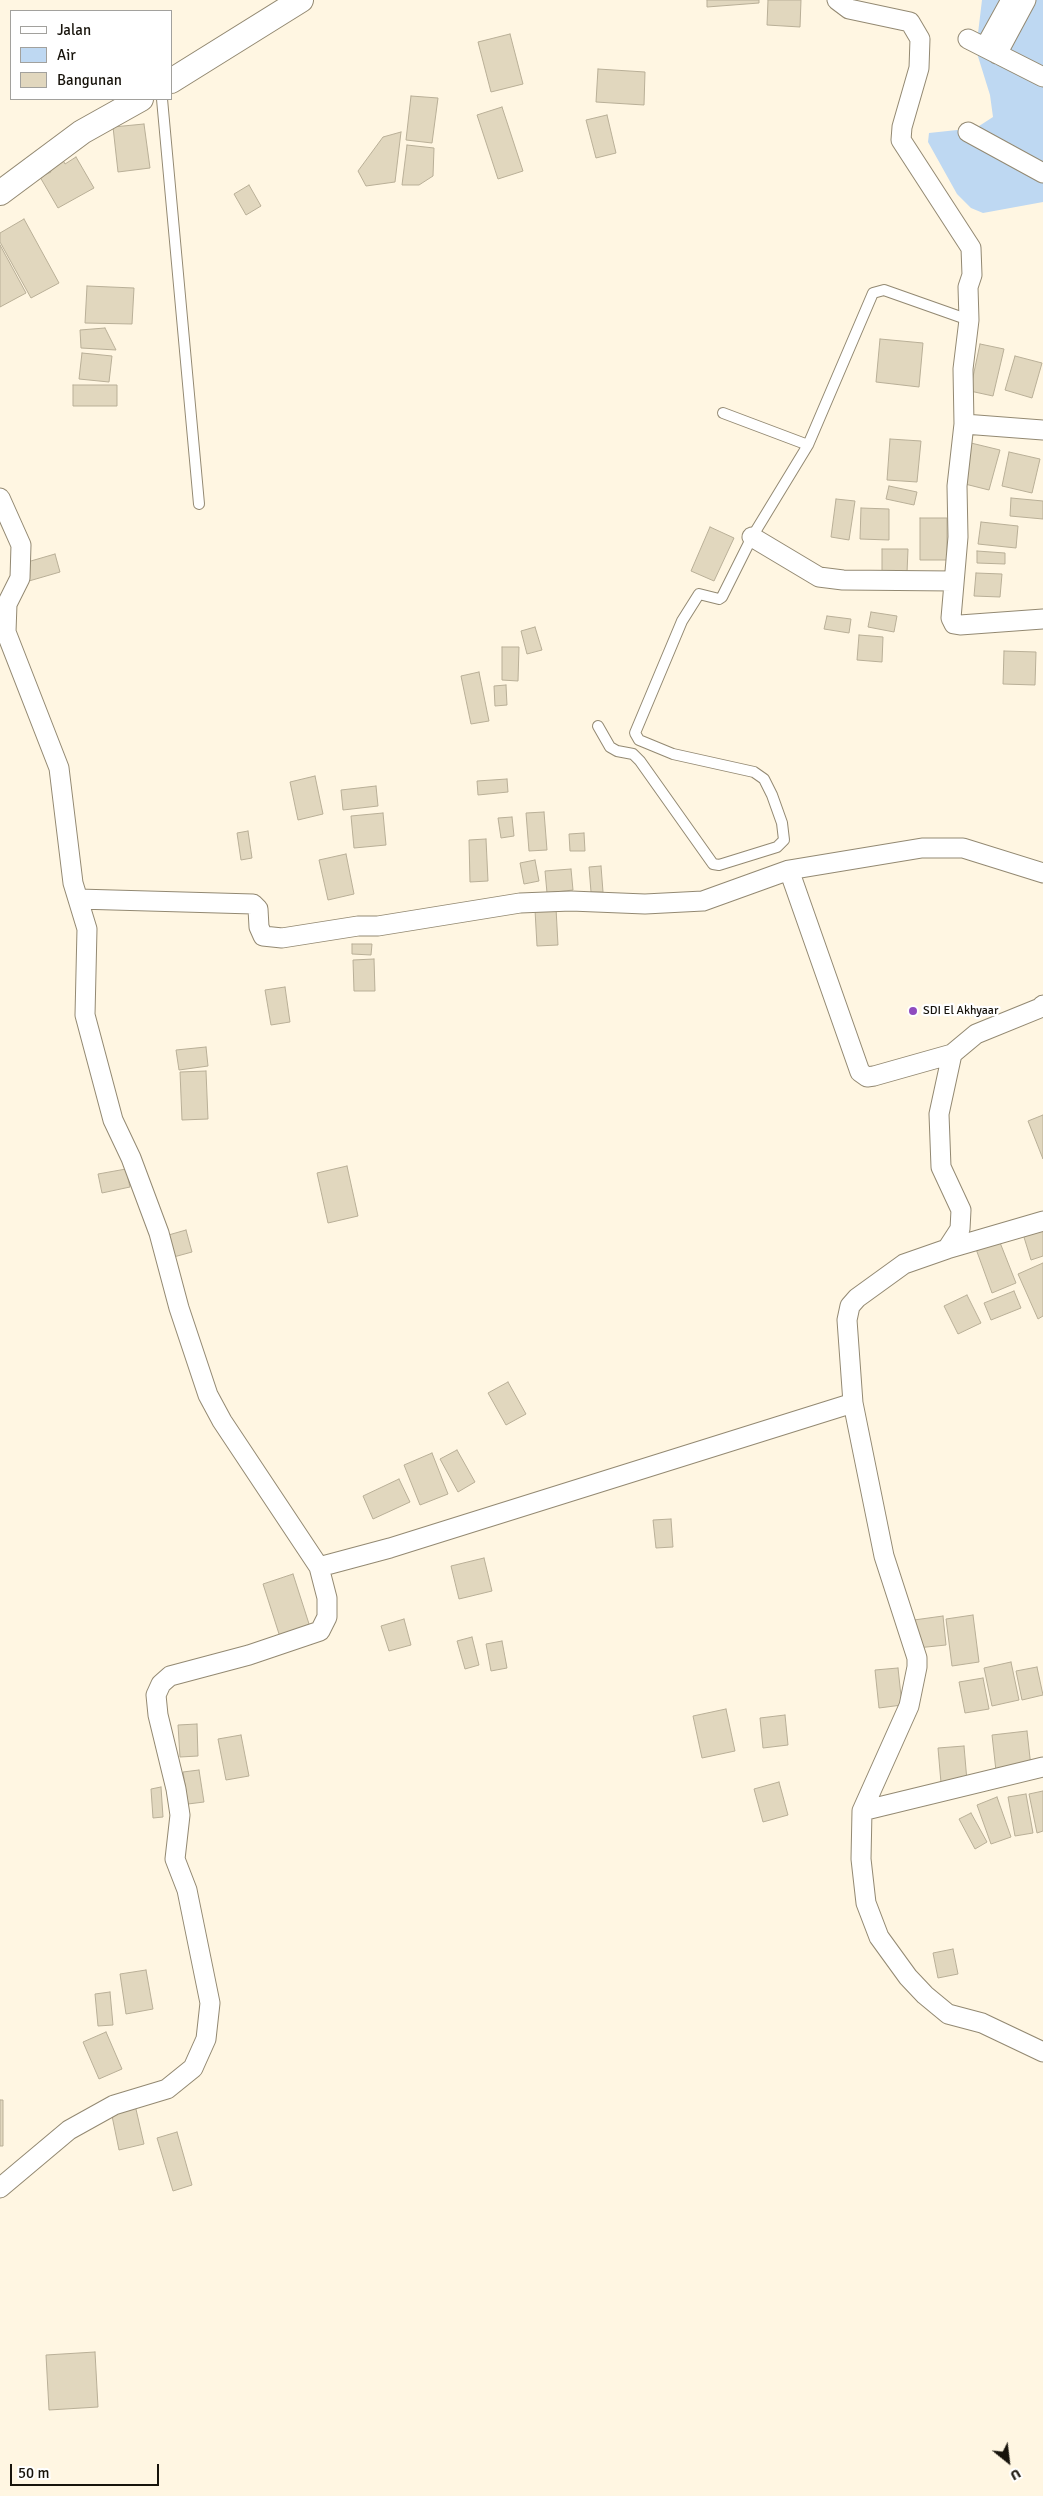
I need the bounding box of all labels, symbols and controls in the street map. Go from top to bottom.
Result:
legend [10,10,172,100]
text: Jalan [57,21,91,39]
text: Air [57,46,76,64]
text: Bangunan [57,71,122,89]
place label: SDI El Akhyaar [923,1004,998,1018]
marker: SDI El Akhyaar [907,1005,919,1017]
north arrow [983,2436,1033,2486]
scale bar [12,2454,161,2486]
text: 50 m [18,2464,49,2482]
text: U [1007,2465,1024,2484]

